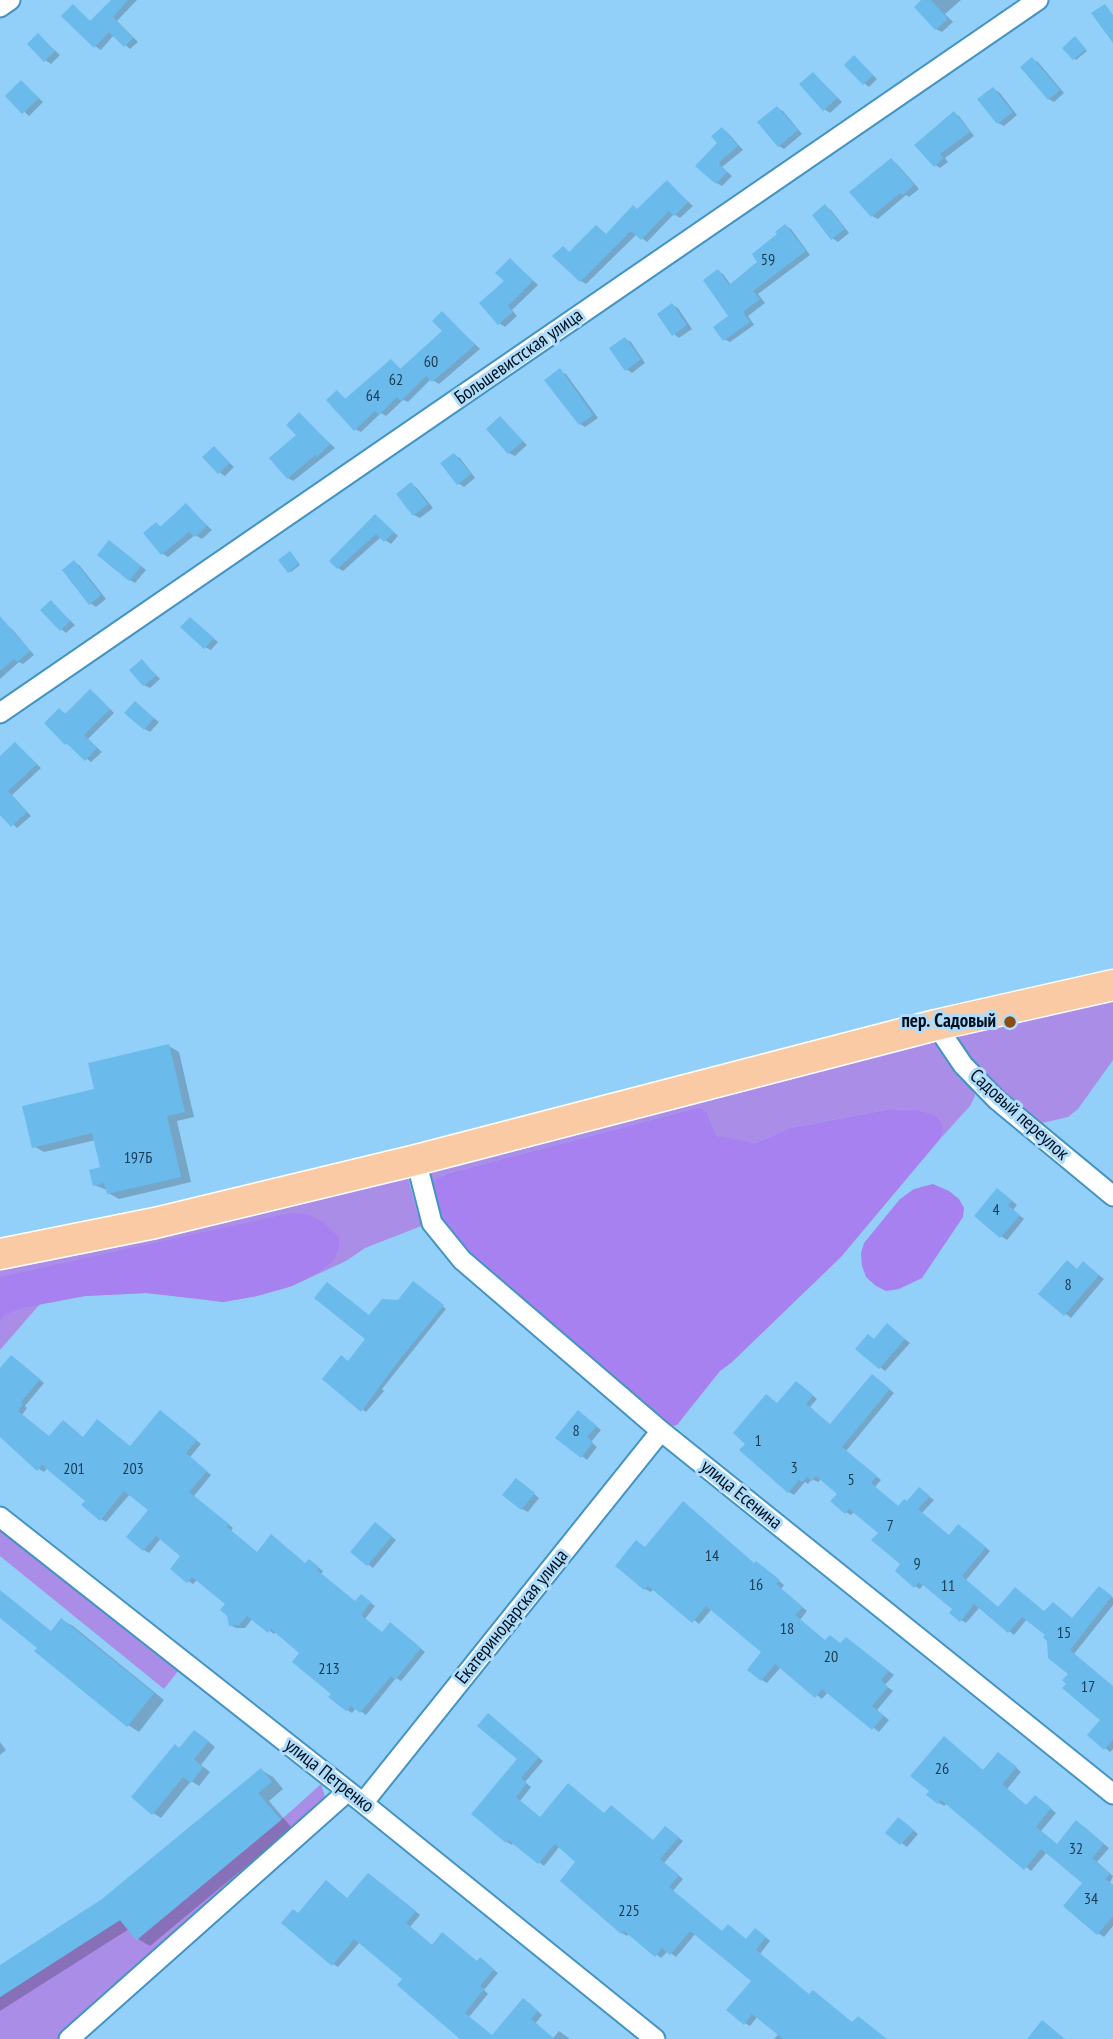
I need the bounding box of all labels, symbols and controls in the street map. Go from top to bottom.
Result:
house number: 59 [761,250,775,270]
street label: Большевистская улица [451,304,587,410]
house number: 60 [424,352,438,372]
house number: 62 [389,370,403,390]
house number: 64 [366,386,380,406]
place label: пер. Садовый [902,1011,996,1033]
marker: пер. Садовый [1002,1014,1018,1030]
street label: Садовый переулок [965,1065,1073,1165]
house number: 197Б [124,1148,152,1168]
house number: 4 [992,1200,1000,1220]
house number: 8 [1064,1275,1072,1295]
house number: 8 [572,1421,580,1441]
house number: 1 [754,1431,762,1451]
street label: улица Есенина [696,1455,786,1535]
house number: 3 [790,1458,798,1478]
house number: 201 [63,1459,85,1479]
house number: 203 [122,1459,144,1479]
house number: 5 [847,1470,855,1490]
house number: 7 [886,1516,894,1536]
street label: Екатеринодарская улица [451,1545,573,1689]
house number: 14 [705,1546,719,1566]
house number: 9 [913,1554,921,1574]
house number: 16 [749,1575,763,1595]
house number: 11 [941,1576,955,1596]
house number: 18 [780,1619,794,1639]
house number: 15 [1057,1623,1071,1643]
house number: 20 [824,1647,838,1667]
house number: 213 [318,1659,340,1679]
house number: 17 [1081,1677,1095,1697]
street label: улица Петренко [280,1734,378,1818]
house number: 26 [935,1759,949,1779]
house number: 32 [1069,1839,1083,1859]
house number: 34 [1084,1889,1098,1909]
house number: 225 [618,1901,640,1921]

